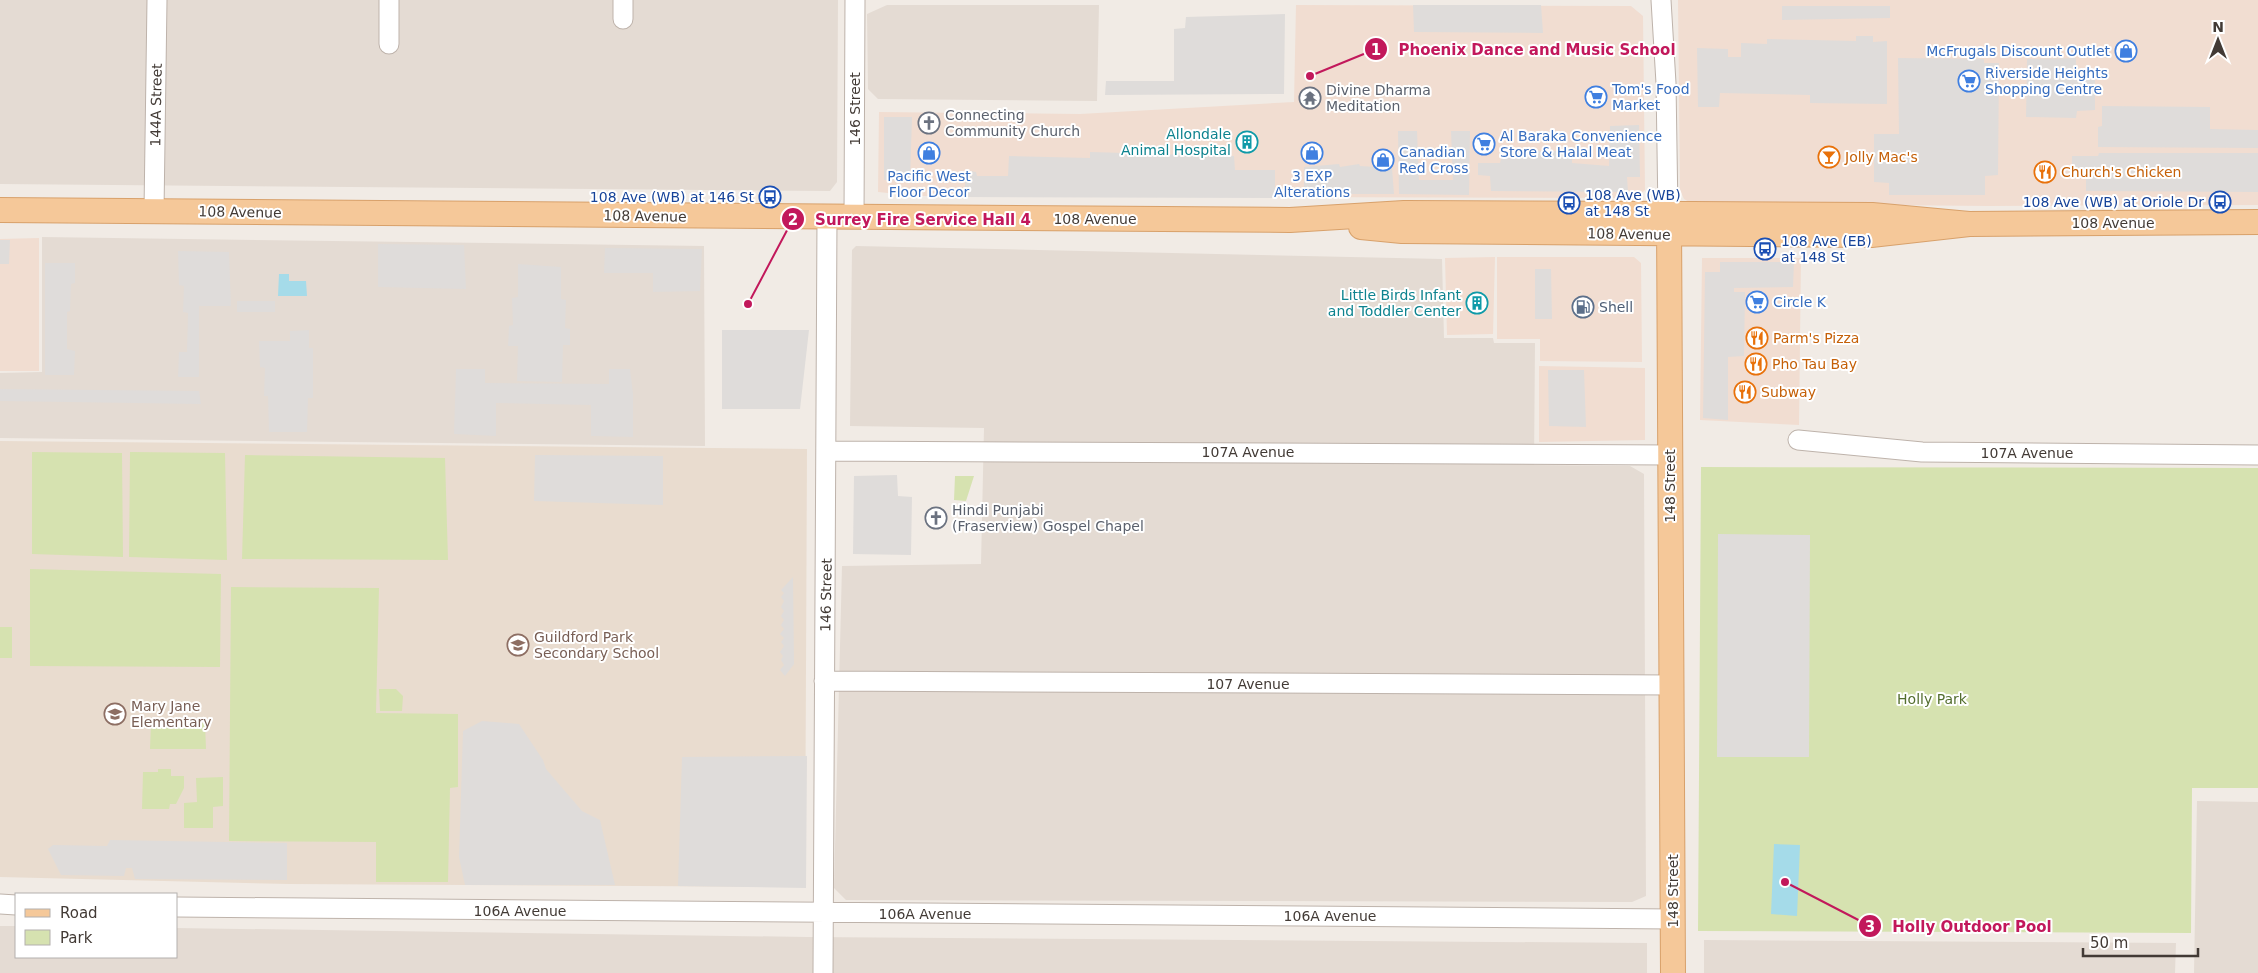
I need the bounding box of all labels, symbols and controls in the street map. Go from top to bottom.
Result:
north arrow [2193,15,2243,65]
text: N [2212,19,2224,35]
callout: Phoenix Dance and Music School [1363,34,1685,64]
shop icon: McFrugals Discount Outlet [2114,39,2138,63]
text: 1 [1371,41,1381,59]
text: Phoenix Dance and Music School [1398,41,1676,59]
place label: McFrugals Discount Outlet [1926,43,2111,59]
street label: 144A Street [147,63,165,147]
place label: Riverside Heights Shopping Centre [1985,65,2108,97]
supermarket icon: Riverside Heights Shopping Centre [1957,69,1981,93]
street label: 146 Street [847,72,863,146]
place label: Tom's Food Market [1611,81,1690,113]
place label: Divine Dharma Meditation [1326,82,1431,114]
supermarket icon: Tom's Food Market [1584,85,1608,109]
temple icon: Divine Dharma Meditation [1298,86,1322,110]
place label: Connecting Community Church [945,107,1080,139]
church icon: Connecting Community Church [917,111,941,135]
place label: Allondale Animal Hospital [1121,126,1231,158]
place label: Al Baraka Convenience Store & Halal Meat [1500,128,1662,160]
building icon: Allondale Animal Hospital [1235,130,1259,154]
supermarket icon: Al Baraka Convenience Store & Halal Meat [1472,132,1496,156]
shop icon: Pacific West Floor Decor [917,141,941,165]
shop icon: 3 EXP Alterations [1300,141,1324,165]
place label: Canadian Red Cross [1399,144,1468,176]
bar icon: Jolly Mac's [1817,145,1841,169]
shop icon: Canadian Red Cross [1371,148,1395,172]
place label: Jolly Mac's [1844,149,1918,165]
restaurant icon: Church's Chicken [2033,160,2057,184]
place label: Church's Chicken [2061,164,2181,180]
place label: Pacific West Floor Decor [887,168,971,200]
place label: 3 EXP Alterations [1274,168,1350,200]
bus stop icon: 108 Ave (WB) at 146 St [758,185,782,209]
place label: 108 Ave (WB) at 148 St [1585,187,1681,219]
place label: 108 Ave (WB) at 146 St [590,189,755,205]
bus stop icon: 108 Ave (WB) at Oriole Dr [2208,190,2232,214]
bus stop icon: 108 Ave (WB) at 148 St [1557,191,1581,215]
place label: 108 Ave (WB) at Oriole Dr [2023,194,2204,210]
street label: 108 Avenue [198,203,282,221]
callout: Surrey Fire Service Hall 4 [781,204,1041,234]
street label: 108 Avenue [603,207,687,225]
text: 2 [788,211,798,229]
text: Surrey Fire Service Hall 4 [815,211,1031,229]
street label: 108 Avenue [1053,211,1137,227]
street label: 108 Avenue [2071,215,2155,231]
street label: 108 Avenue [1587,225,1671,243]
place label: 108 Ave (EB) at 148 St [1781,233,1872,265]
bus stop icon: 108 Ave (EB) at 148 St [1753,237,1777,261]
place label: Little Birds Infant and Toddler Center [1328,287,1461,319]
supermarket icon: Circle K [1745,290,1769,314]
building icon: Little Birds Infant and Toddler Center [1465,291,1489,315]
place label: Circle K [1773,294,1827,310]
fuel station icon: Shell [1571,295,1595,319]
place label: Shell [1599,299,1633,315]
restaurant icon: Parm's Pizza [1745,326,1769,350]
place label: Parm's Pizza [1773,330,1859,346]
restaurant icon: Pho Tau Bay [1744,352,1768,376]
place label: Pho Tau Bay [1772,356,1857,372]
restaurant icon: Subway [1733,380,1757,404]
place label: Subway [1761,384,1816,400]
street label: 107A Avenue [1202,444,1294,460]
street label: 107A Avenue [1981,445,2073,461]
street label: 148 Street [1662,449,1678,523]
place label: Hindi Punjabi (Fraserview) Gospel Chapel [952,502,1144,534]
church icon: Hindi Punjabi (Fraserview) Gospel Chapel [924,506,948,530]
street label: 146 Street [817,558,835,632]
place label: Guildford Park Secondary School [534,629,659,661]
school or university icon: Guildford Park Secondary School [506,633,530,657]
street label: 107 Avenue [1206,676,1290,692]
park label: Holly Park [1897,691,1968,707]
place label: Mary Jane Elementary [131,698,212,730]
school or university icon: Mary Jane Elementary [103,702,127,726]
street label: 148 Street [1665,854,1681,928]
legend [15,893,178,958]
street label: 106A Avenue [474,903,566,919]
text: Road [60,904,98,922]
street label: 106A Avenue [879,906,971,922]
street label: 106A Avenue [1284,908,1376,924]
callout: Holly Outdoor Pool [1858,911,2062,941]
text: 3 [1865,918,1875,936]
text: Holly Outdoor Pool [1892,918,2052,936]
scale bar [2083,926,2198,958]
text: Park [60,929,93,947]
text: 50 m [2090,934,2128,952]

